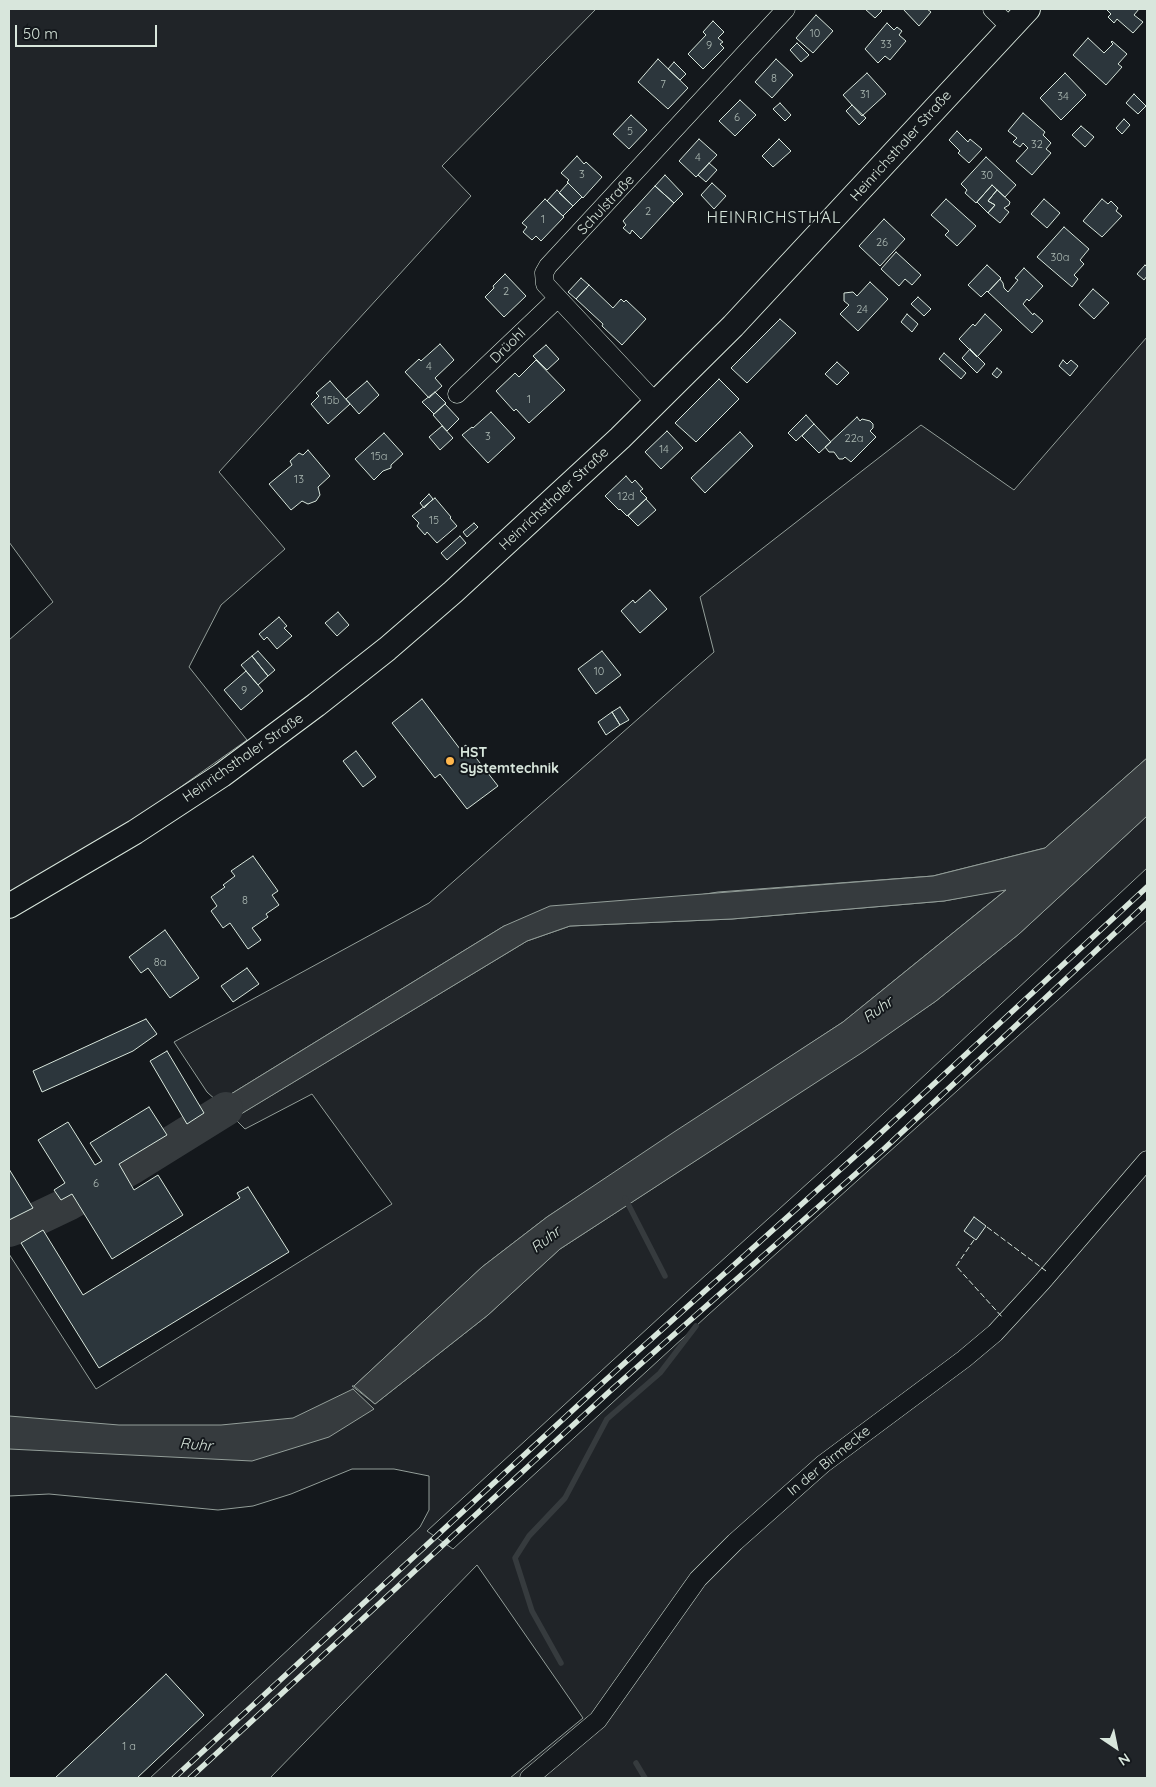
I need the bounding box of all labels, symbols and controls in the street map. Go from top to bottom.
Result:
scale bar [18,15,160,47]
text: 50 m [23,24,58,43]
house number: 10 [810,27,820,41]
house number: 33 [880,38,892,52]
house number: 9 [706,39,712,53]
house number: 8 [771,72,777,86]
house number: 7 [660,78,666,92]
street label: Heinrichsthaler Straße [847,87,955,205]
house number: 31 [860,88,870,102]
house number: 34 [1057,90,1069,104]
house number: 6 [734,111,740,125]
house number: 5 [627,125,633,139]
house number: 32 [1031,138,1043,152]
house number: 4 [695,151,701,165]
house number: 3 [579,168,585,182]
house number: 30 [981,169,993,183]
street label: Schulstraße [574,172,638,238]
house number: 2 [645,205,651,219]
district label: HEINRICHSTHAL [705,208,843,228]
house number: 1 [541,213,545,227]
house number: 26 [876,236,888,250]
house number: 30a [1051,251,1069,265]
house number: 2 [503,285,509,299]
house number: 24 [856,303,868,317]
street label: Drüohl [487,325,529,367]
house number: 4 [426,360,432,374]
house number: 1 [527,393,531,407]
house number: 15b [323,394,339,408]
house number: 3 [485,430,491,444]
house number: 22a [845,432,863,446]
house number: 14 [659,443,669,457]
street label: Heinrichsthaler Straße [496,444,612,554]
house number: 15a [371,450,387,464]
house number: 13 [294,473,304,487]
house number: 12d [618,490,634,504]
house number: 15 [429,514,439,528]
house number: 10 [594,665,604,679]
house number: 9 [241,684,247,698]
street label: Heinrichsthaler Straße [179,710,307,806]
place label: HST Systemtechnik [460,745,559,778]
marker: HST Systemtechnik [444,755,456,767]
house number: 8 [242,894,248,908]
house number: 8a [154,956,166,970]
water label: Ruhr [859,993,897,1027]
house number: 6 [93,1177,99,1191]
water label: Ruhr [528,1223,564,1257]
street label: In der Birmecke [784,1423,874,1499]
water label: Ruhr [179,1435,213,1455]
north arrow [1091,1722,1141,1772]
house number: 1 a [122,1740,136,1754]
text: N [1115,1749,1134,1770]

